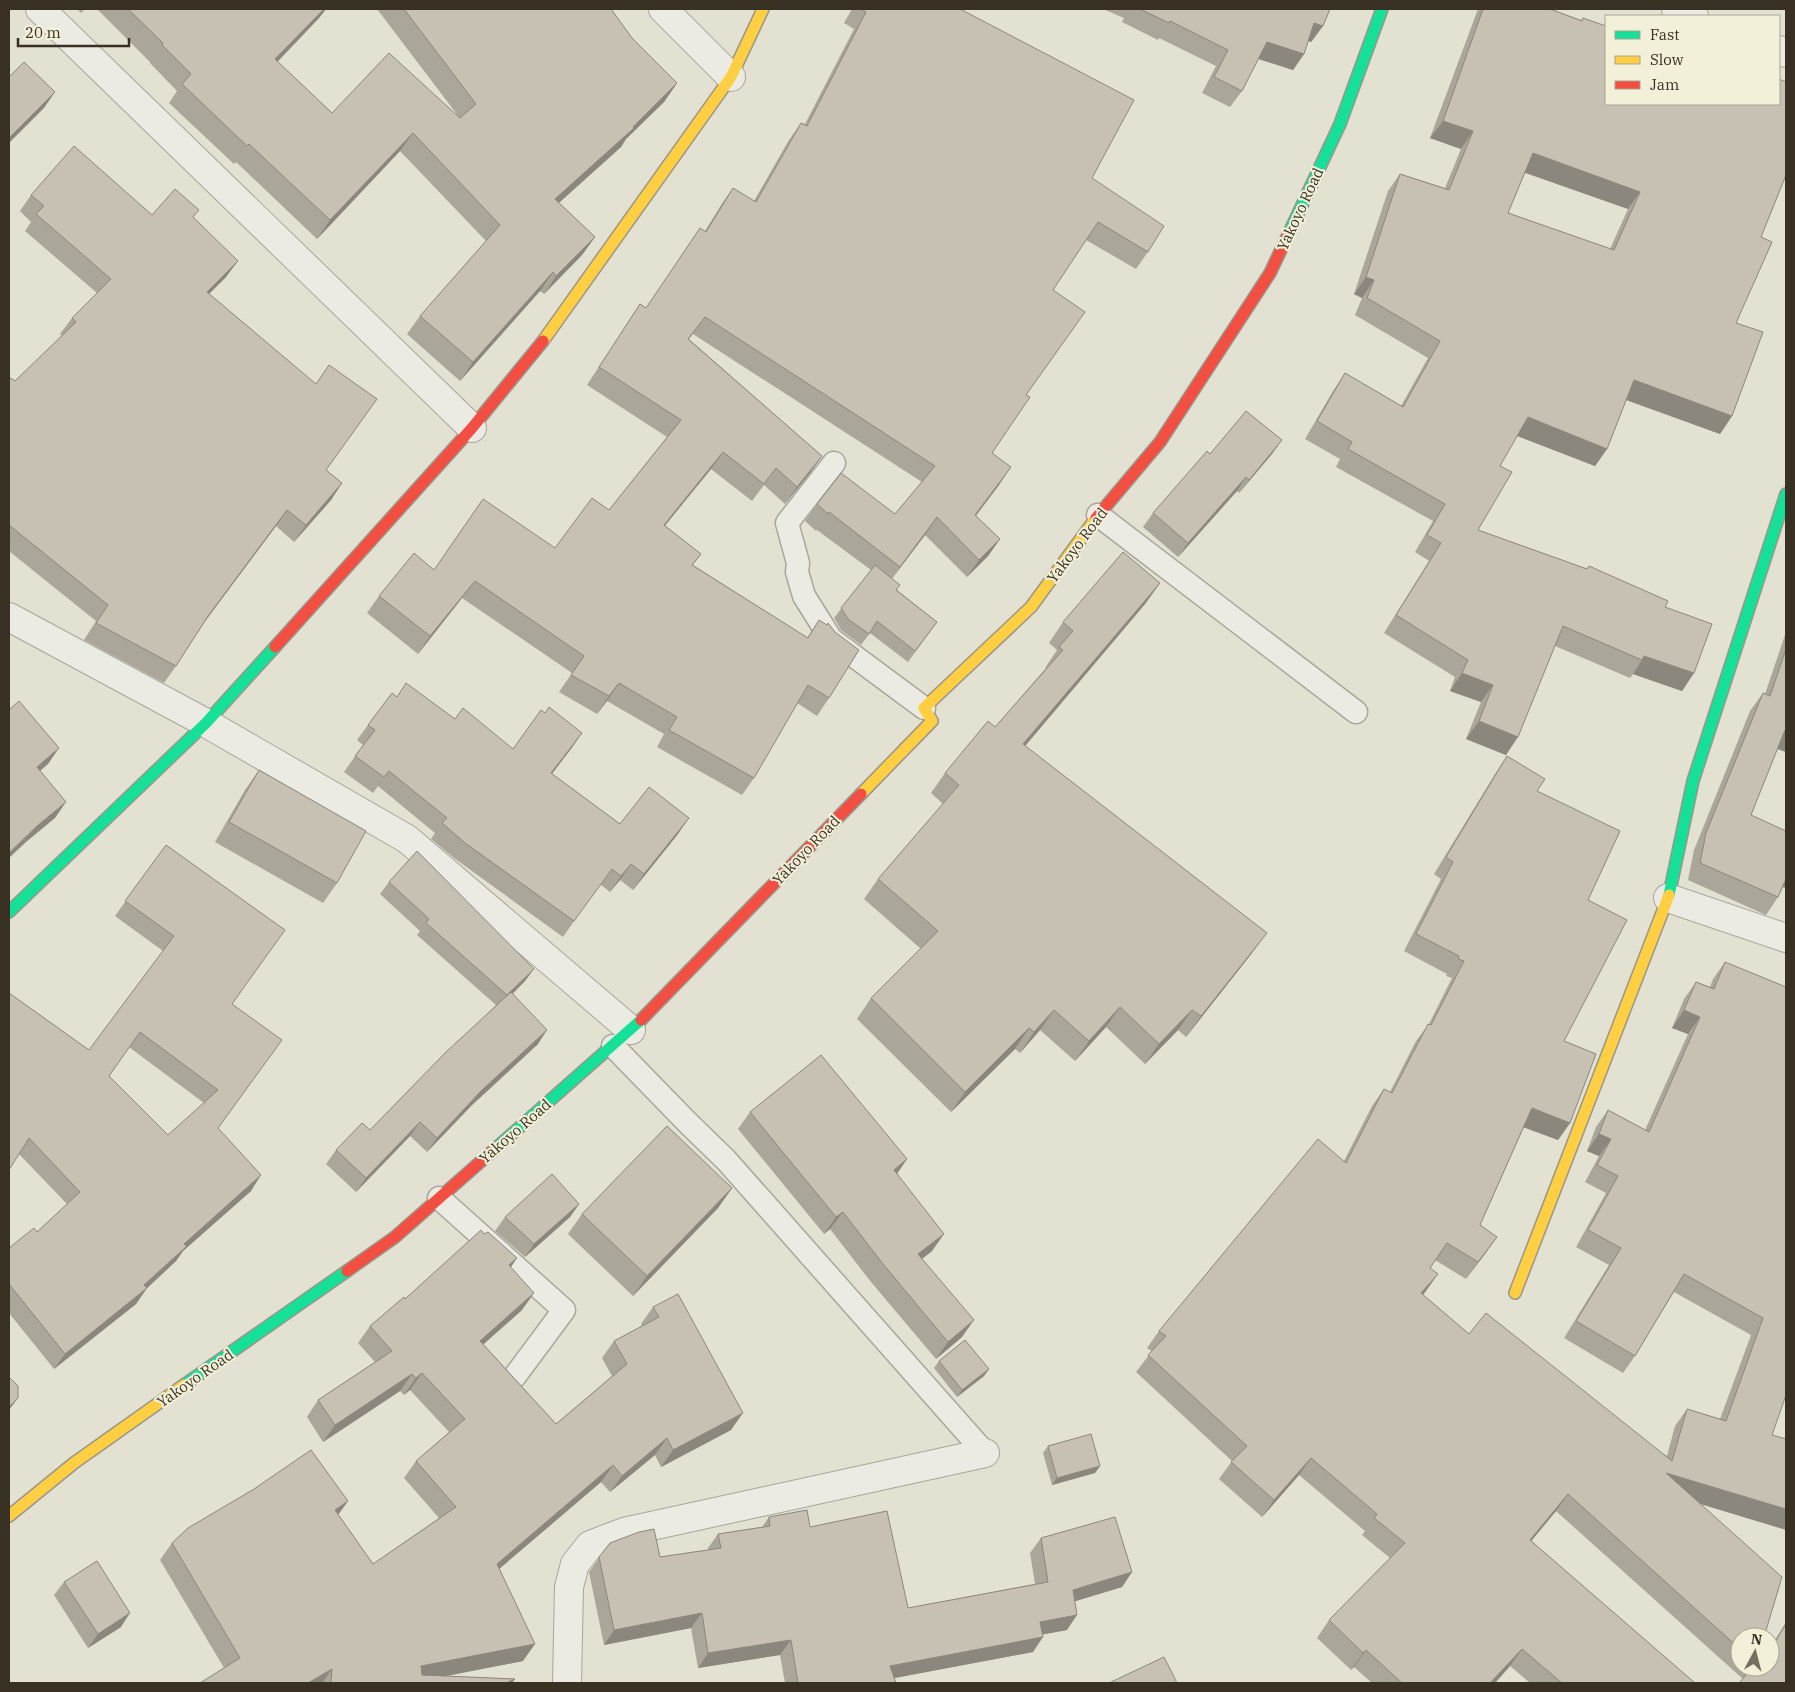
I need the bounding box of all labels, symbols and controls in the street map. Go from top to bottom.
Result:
scale bar [18,15,129,47]
legend [1605,15,1780,105]
text: 20 m [25,23,61,42]
text: Fast [1650,25,1680,44]
text: Slow [1650,50,1684,69]
text: Jam [1650,75,1679,94]
street label: Yakoyo Road [1273,165,1327,253]
street label: Yakoyo Road [1043,504,1111,586]
street label: Yakoyo Road [768,811,844,889]
street label: Yakoyo Road [475,1095,555,1167]
street label: Yakoyo Road [153,1345,237,1411]
north arrow [1730,1627,1780,1677]
text: N [1750,1629,1763,1649]

